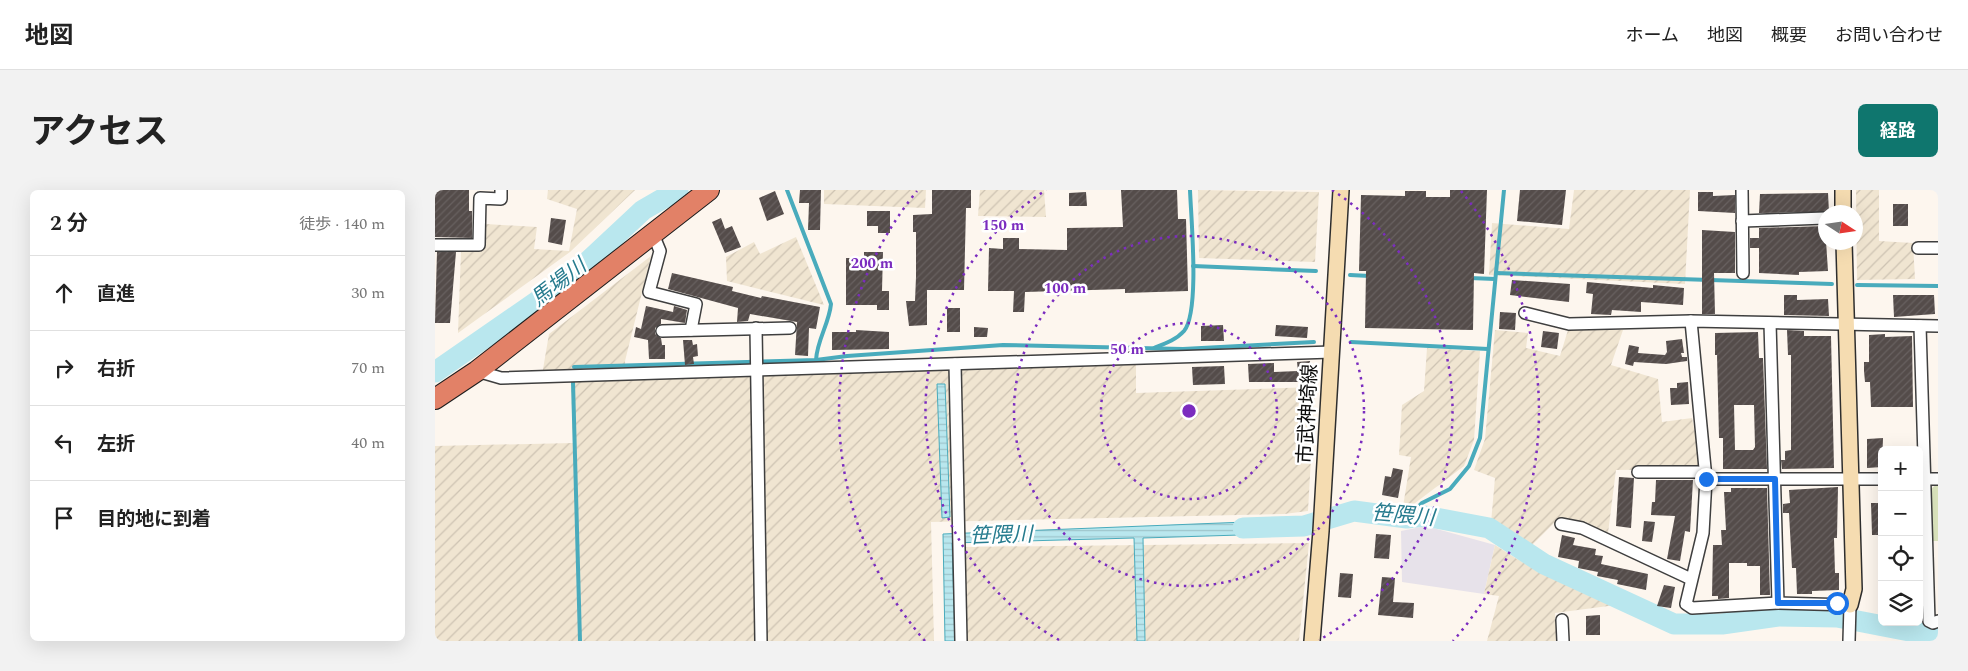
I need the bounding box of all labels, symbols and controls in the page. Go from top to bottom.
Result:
text: 地図 [25,18,73,54]
text: ホーム [1626,22,1679,49]
text: 地図 [1707,22,1743,49]
text: 概要 [1771,22,1807,49]
text: お問い合わせ [1835,22,1943,49]
button: 経路 [1858,104,1938,157]
text: アクセス [30,106,168,159]
north arrow [1818,205,1863,250]
text: 2 分 [50,208,88,240]
text: 徒歩 · 140 m [299,212,385,236]
text: 150 m [982,214,1025,237]
water label: 馬場川 [524,250,595,315]
text: 200 m [851,252,894,275]
text: 100 m [1044,277,1087,300]
icon: ahead [50,279,78,307]
text: 直進 [97,280,135,309]
text: 30 m [351,281,385,305]
text: 50 m [1110,338,1145,361]
icon: right [50,354,78,382]
text: 右折 [97,355,135,384]
text: 70 m [351,356,385,380]
street label: 市武神埼線 [1290,363,1326,465]
centre of rings [1180,402,1198,420]
icon: left [50,429,78,457]
text: 左折 [97,430,135,459]
text: 40 m [351,431,385,455]
map controls [1878,446,1923,626]
button: + [1878,446,1923,491]
route end [1695,468,1718,491]
button: − [1878,491,1923,536]
water label: 笹隈川 [1370,497,1438,535]
icon: arrive [50,504,78,532]
text: 目的地に到着 [97,505,211,534]
water label: 笹隈川 [969,519,1035,553]
button: locate [1878,536,1923,581]
button: layers [1878,581,1923,626]
route start [1826,592,1849,615]

